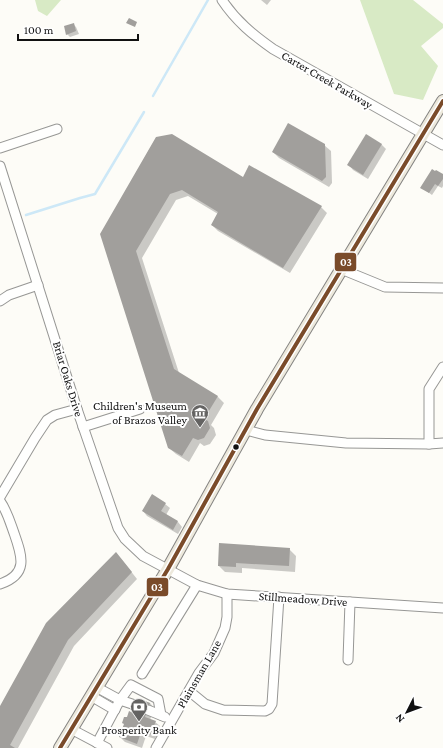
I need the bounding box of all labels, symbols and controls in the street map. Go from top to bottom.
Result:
scale bar [18,16,138,42]
text: 100 m [24,23,54,37]
street label: Carter Creek Parkway [279,48,376,112]
line badge: 03 [334,252,357,272]
text: 03 [340,256,352,268]
street label: Briar Oaks Drive [50,339,86,419]
place label: Children's Museum of Brazos Valley [93,399,187,427]
museum icon: Children's Museum of Brazos Valley [190,403,210,428]
unlabelled marker [231,442,241,452]
line badge: 03 [146,577,169,597]
text: 03 [151,581,163,593]
street label: Stillmeadow Drive [258,589,348,609]
street label: Plainsman Lane [174,638,224,710]
north arrow [387,692,427,732]
bank icon: Prosperity Bank [129,697,149,722]
text: N [392,712,407,725]
place label: Prosperity Bank [101,723,177,737]

